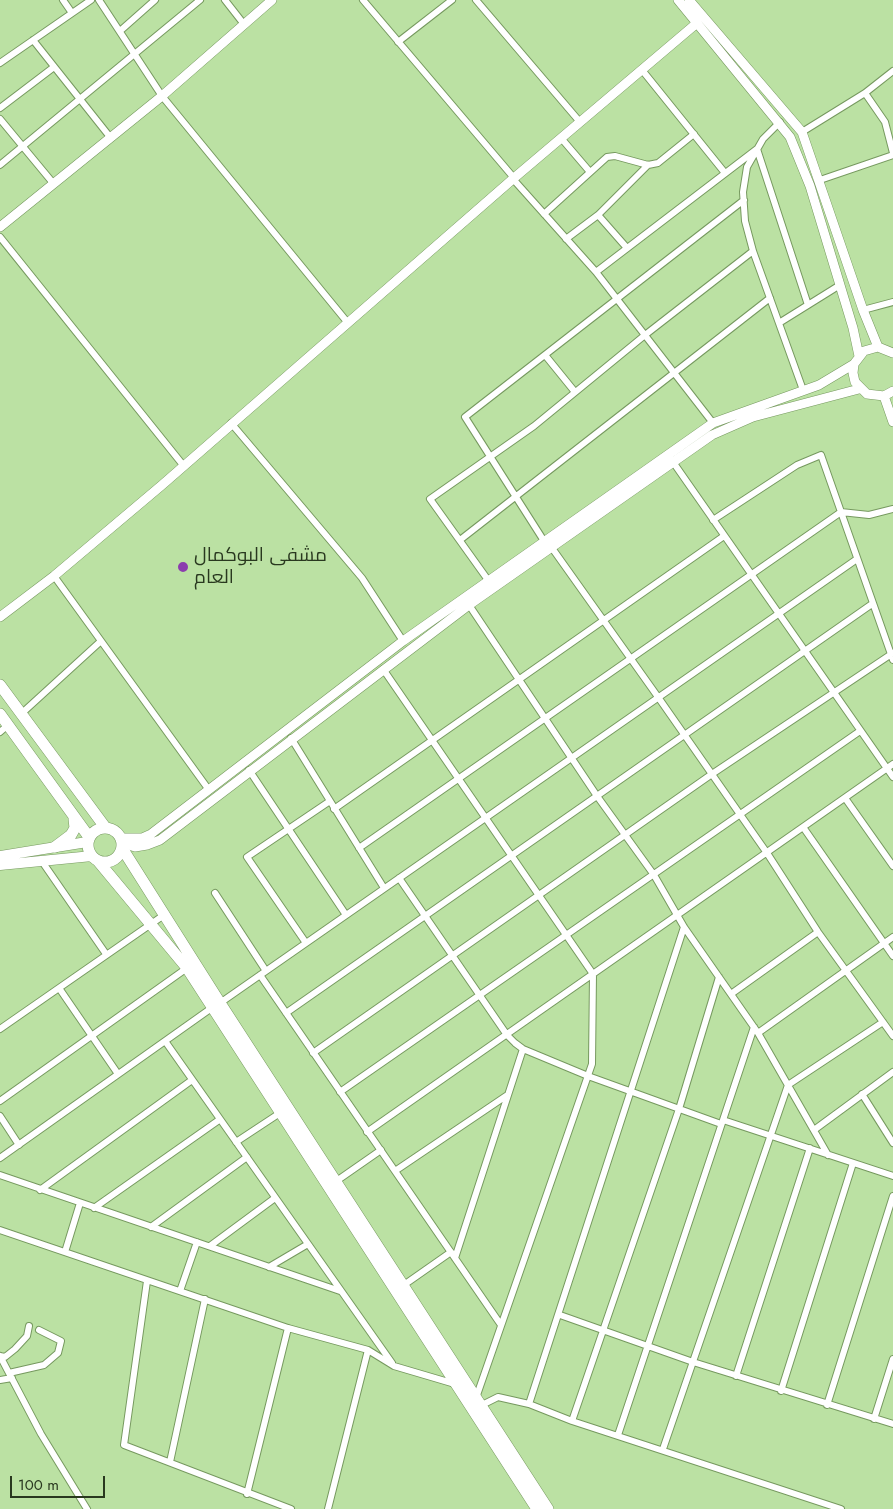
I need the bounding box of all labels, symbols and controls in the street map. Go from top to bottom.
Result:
place label: مشفى البوكمال العام [194,545,327,589]
marker: مشفى البوكمال العام [176,560,190,574]
scale bar [12,1466,108,1498]
text: 100 m [18,1474,59,1496]

